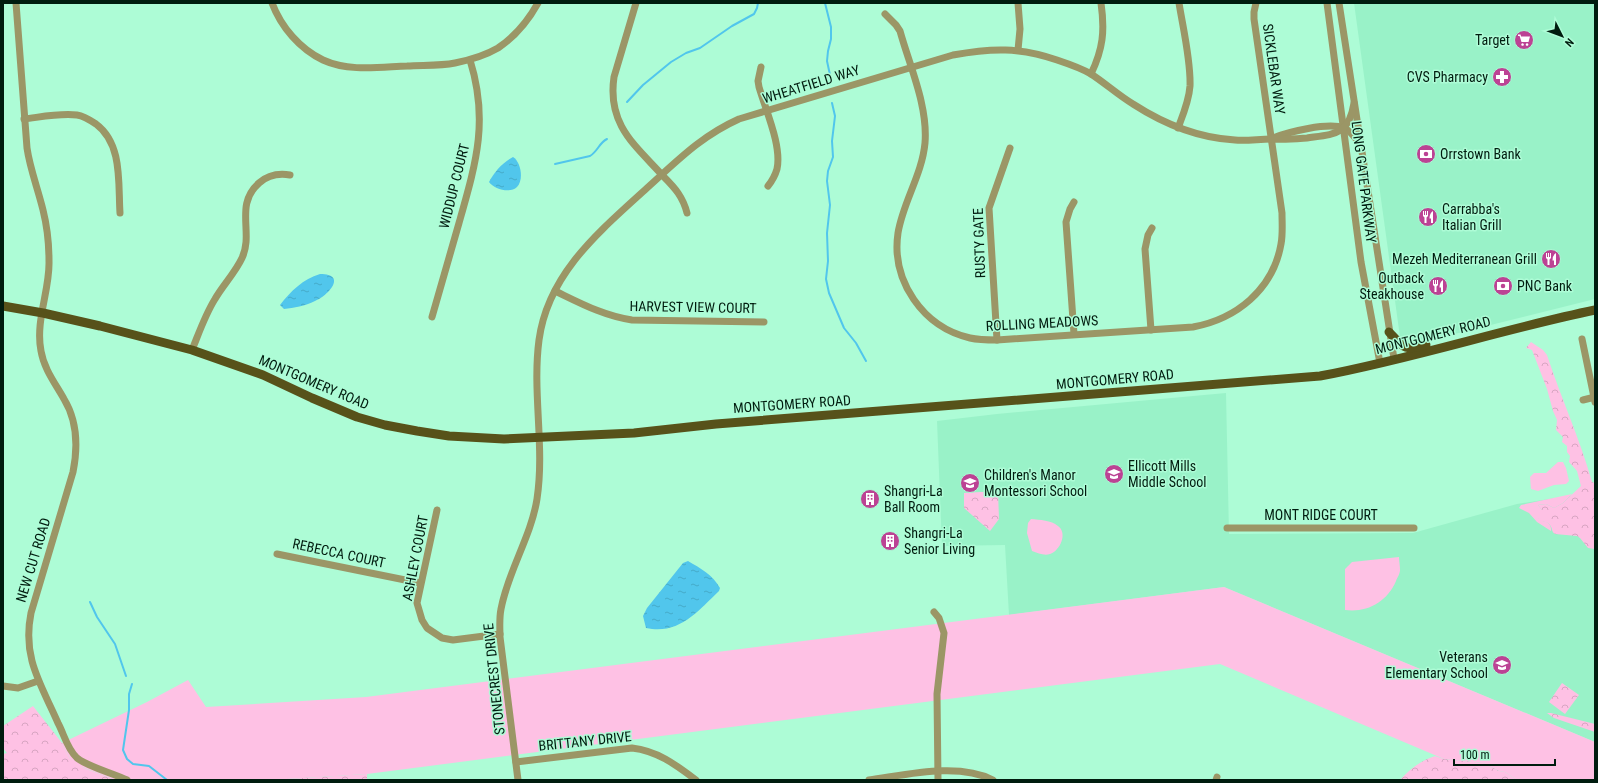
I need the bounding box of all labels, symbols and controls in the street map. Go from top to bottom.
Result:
north arrow [1542,16,1582,56]
street label: SICKLEBAR WAY [1260,23,1288,116]
supermarket icon: Target [1513,29,1535,51]
place label: Target [1475,32,1510,48]
text: N [1562,35,1576,49]
street label: WHEATFIELD WAY [760,61,862,106]
pharmacy icon: CVS Pharmacy [1491,66,1513,88]
place label: CVS Pharmacy [1407,69,1488,85]
street label: LONG GATE PARKWAY [1349,120,1380,245]
street label: WIDDUP COURT [436,142,472,230]
bank icon: Orrstown Bank [1415,143,1437,165]
place label: Orrstown Bank [1440,146,1522,162]
place label: Carrabba's Italian Grill [1442,201,1502,233]
restaurant icon: Carrabba's Italian Grill [1417,206,1439,228]
street label: RUSTY GATE [970,208,988,278]
restaurant icon: Mezeh Mediterranean Grill [1540,248,1562,270]
place label: Mezeh Mediterranean Grill [1392,251,1537,267]
place label: Outback Steakhouse [1360,270,1425,302]
restaurant icon: Outback Steakhouse [1427,275,1449,297]
bank icon: PNC Bank [1492,275,1514,297]
place label: PNC Bank [1517,278,1573,294]
street label: HARVEST VIEW COURT [629,298,757,316]
street label: ROLLING MEADOWS [985,312,1099,334]
street label: MONTGOMERY ROAD [1374,313,1492,357]
street label: MONTGOMERY ROAD [256,352,372,412]
street label: MONTGOMERY ROAD [1055,366,1175,392]
street label: MONTGOMERY ROAD [732,392,852,416]
place label: Ellicott Mills Middle School [1128,458,1206,490]
school or university icon: Ellicott Mills Middle School [1103,463,1125,485]
place label: Children's Manor Montessori School [984,467,1087,499]
school or university icon: Children's Manor Montessori School [959,472,981,494]
place label: Shangri-La Ball Room [884,483,943,515]
building icon: Shangri-La Ball Room [859,488,881,510]
street label: MONT RIDGE COURT [1264,507,1378,523]
street label: ASHLEY COURT [399,514,431,602]
street label: NEW CUT ROAD [13,516,53,604]
place label: Shangri-La Senior Living [904,525,975,557]
building icon: Shangri-La Senior Living [879,530,901,552]
street label: REBECCA COURT [291,535,387,571]
street label: STONECREST DRIVE [480,622,508,736]
place label: Veterans Elementary School [1385,649,1488,681]
school or university icon: Veterans Elementary School [1491,654,1513,676]
street label: BRITTANY DRIVE [538,728,632,754]
scale bar [1454,741,1555,767]
text: 100 m [1460,748,1490,762]

